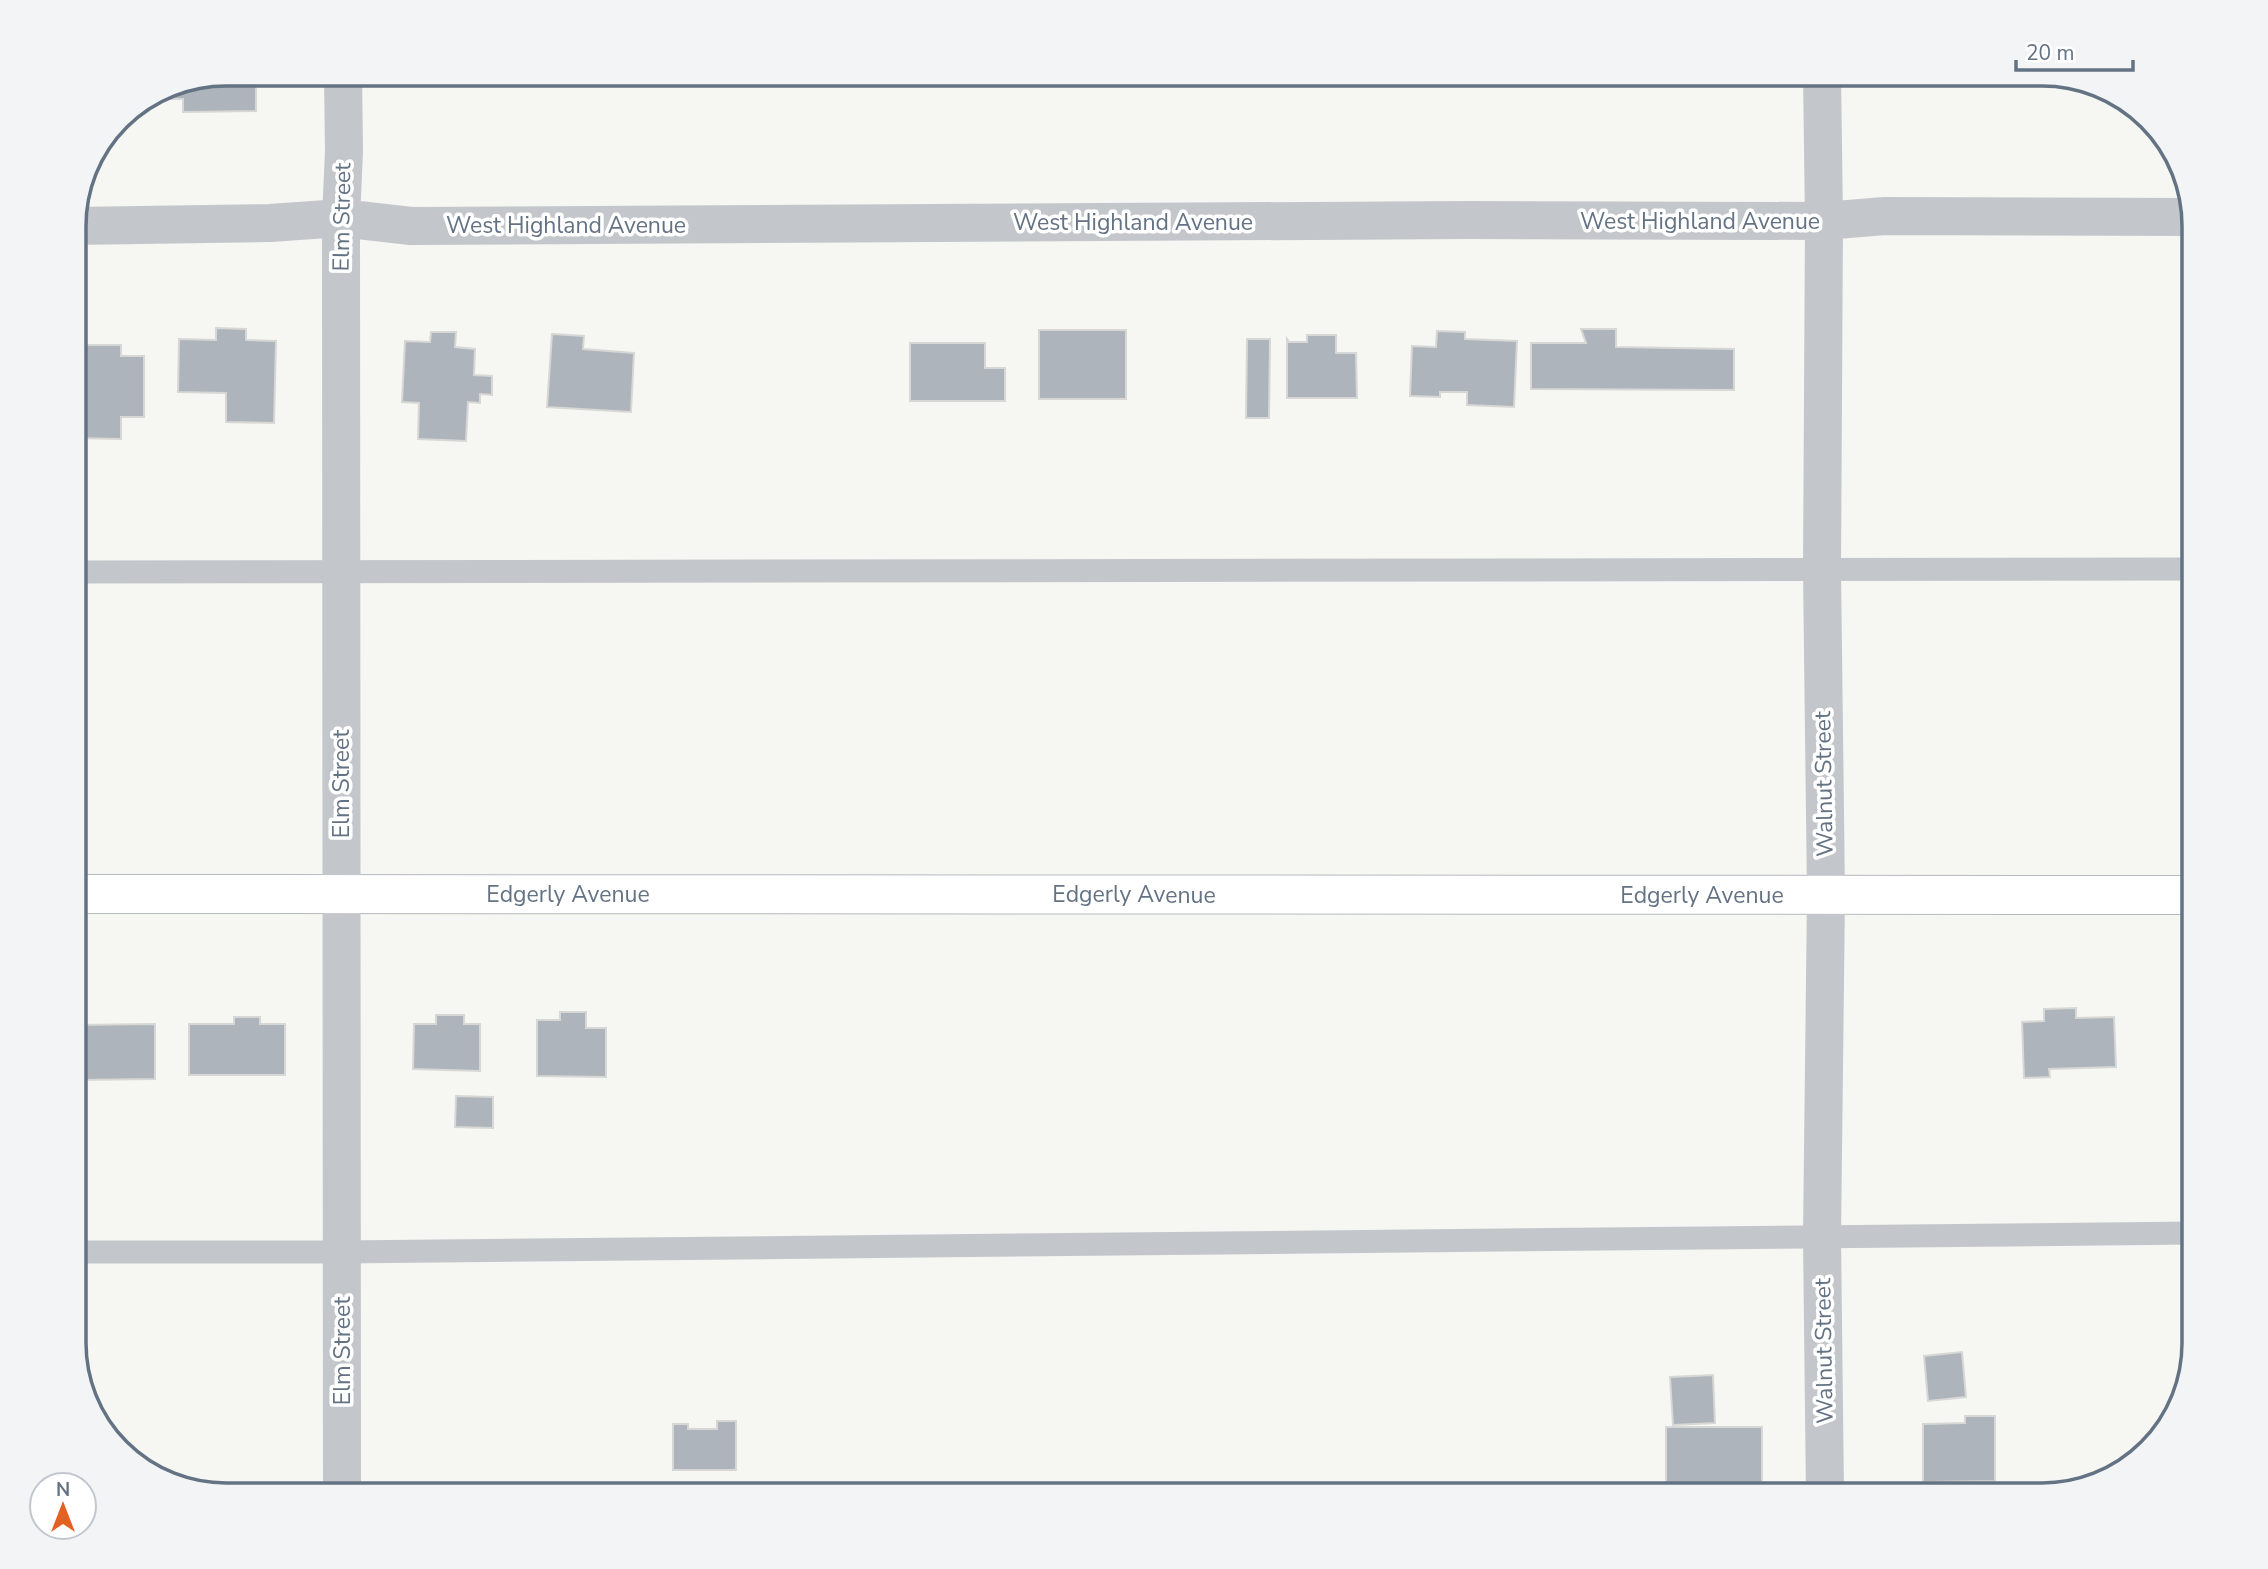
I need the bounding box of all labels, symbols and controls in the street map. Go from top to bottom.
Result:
scale bar [2016,28,2133,72]
text: 20 m [2026,39,2075,67]
street label: Elm Street [326,162,358,272]
street label: West Highland Avenue [1580,206,1820,237]
street label: West Highland Avenue [1013,207,1253,238]
street label: West Highland Avenue [446,210,686,241]
street label: Walnut Street [1807,710,1841,857]
street label: Elm Street [326,729,357,838]
street label: Edgerly Avenue [486,879,650,910]
street label: Edgerly Avenue [1052,879,1216,910]
street label: Edgerly Avenue [1620,879,1784,910]
street label: Walnut Street [1807,1277,1841,1424]
street label: Elm Street [327,1296,358,1405]
north arrow [28,1471,98,1541]
text: N [56,1477,70,1503]

